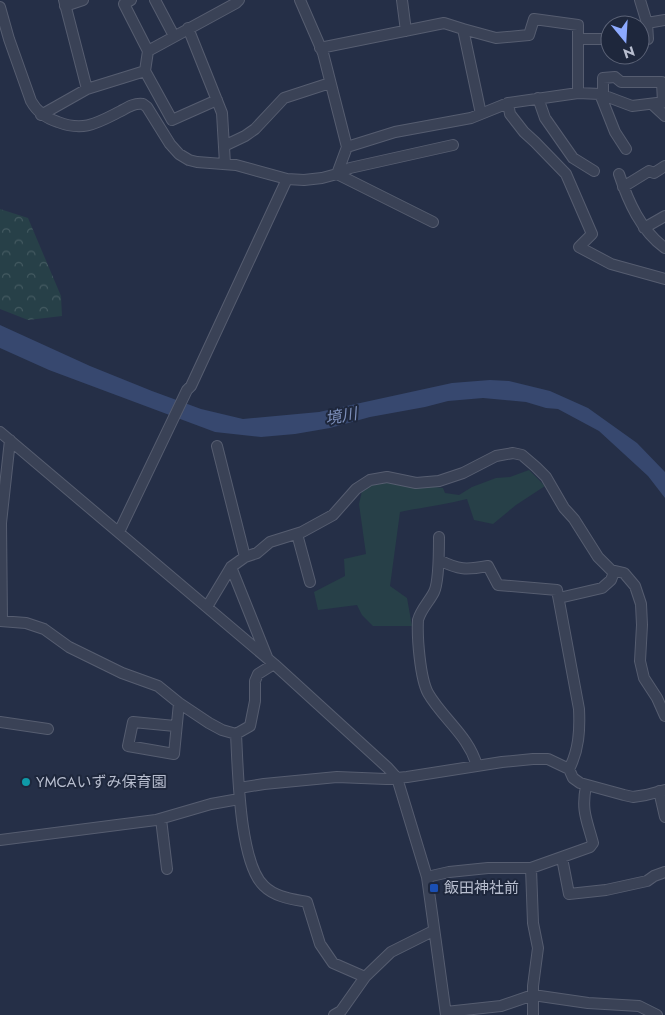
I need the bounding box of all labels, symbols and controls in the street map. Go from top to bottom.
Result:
north arrow [600,15,650,65]
text: N [621,41,637,64]
water label: 境川 [323,402,361,430]
place label: YMCAいずみ保育園 [36,771,167,793]
marker: YMCAいずみ保育園 [20,776,32,788]
place label: 飯田神社前 [444,877,519,899]
marker: 飯田神社前 [428,882,440,894]

